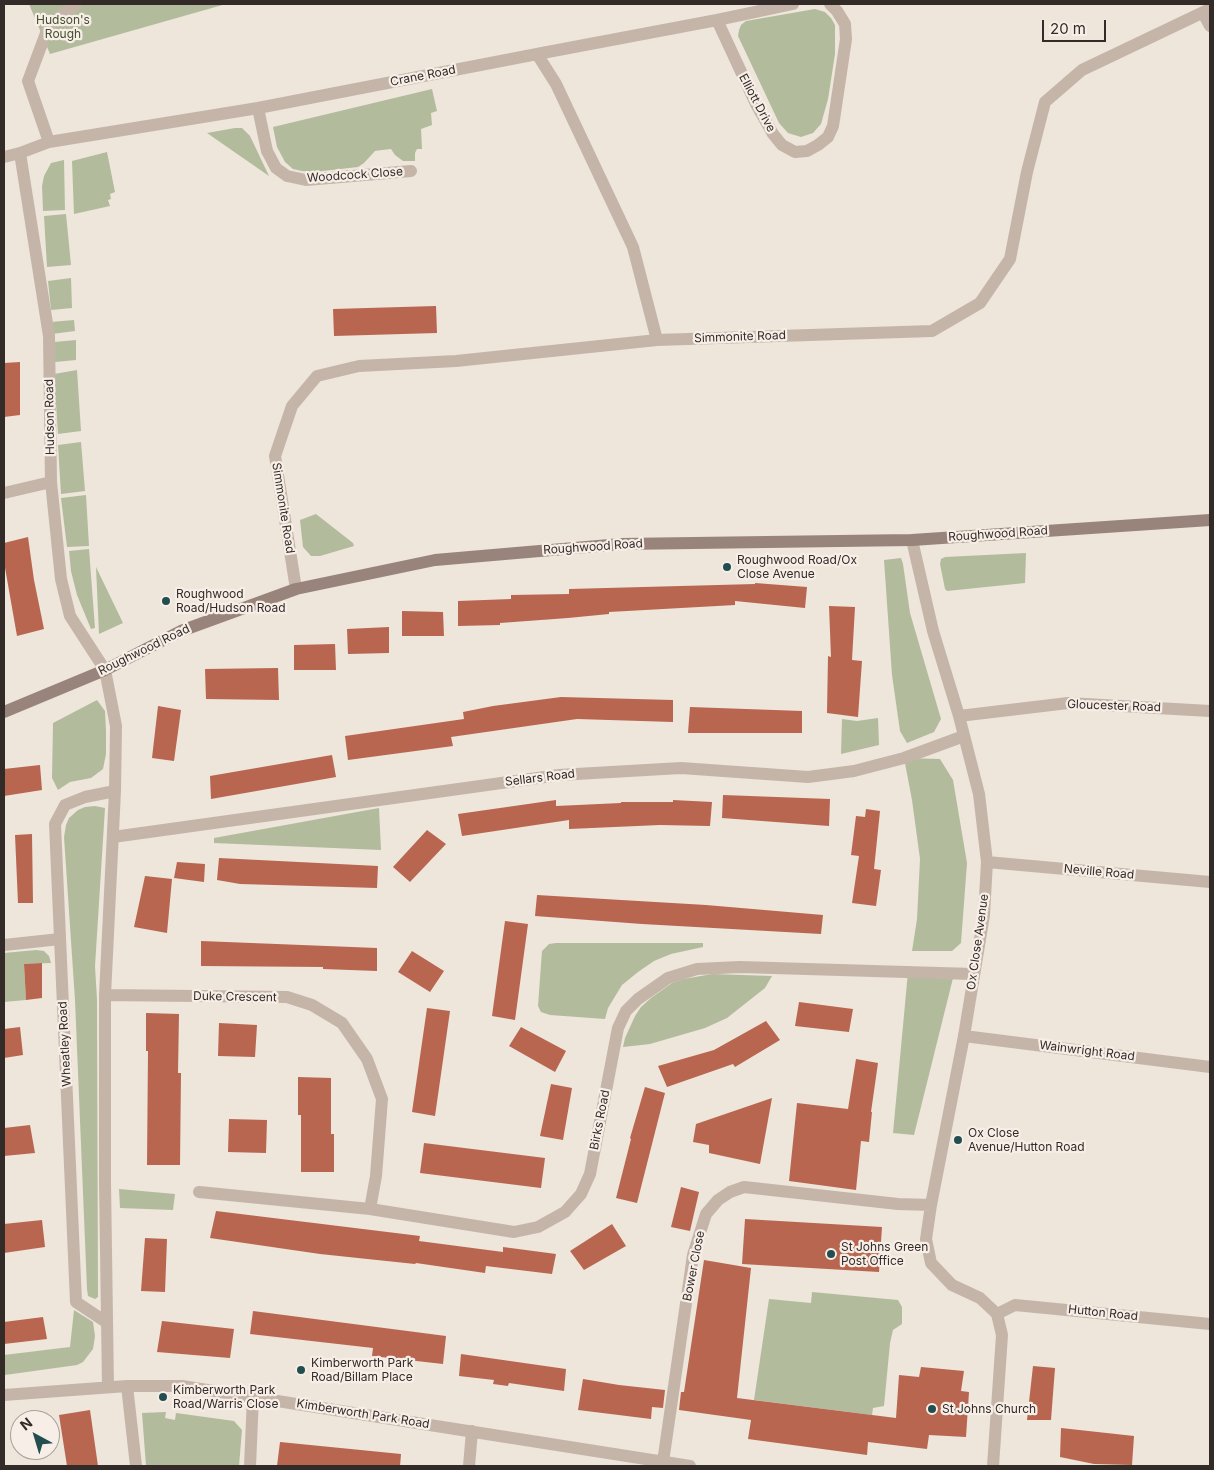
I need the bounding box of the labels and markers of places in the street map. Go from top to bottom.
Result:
place label: Roughwood Road/Ox Close Avenue [737,553,857,581]
marker: Roughwood Road/Ox Close Avenue [721,561,733,573]
place label: Roughwood Road/Hudson Road [176,587,286,615]
marker: Roughwood Road/Hudson Road [160,595,172,607]
place label: Ox Close Avenue/Hutton Road [968,1126,1085,1154]
marker: Ox Close Avenue/Hutton Road [952,1134,964,1146]
place label: St Johns Green Post Office [841,1240,928,1268]
marker: St Johns Green Post Office [825,1248,837,1260]
place label: Kimberworth Park Road/Billam Place [311,1356,413,1384]
marker: Kimberworth Park Road/Billam Place [295,1364,307,1376]
place label: Kimberworth Park Road/Warris Close [173,1383,278,1411]
marker: Kimberworth Park Road/Warris Close [157,1391,169,1403]
place label: St Johns Church [942,1402,1036,1416]
marker: St Johns Church [926,1403,938,1415]

